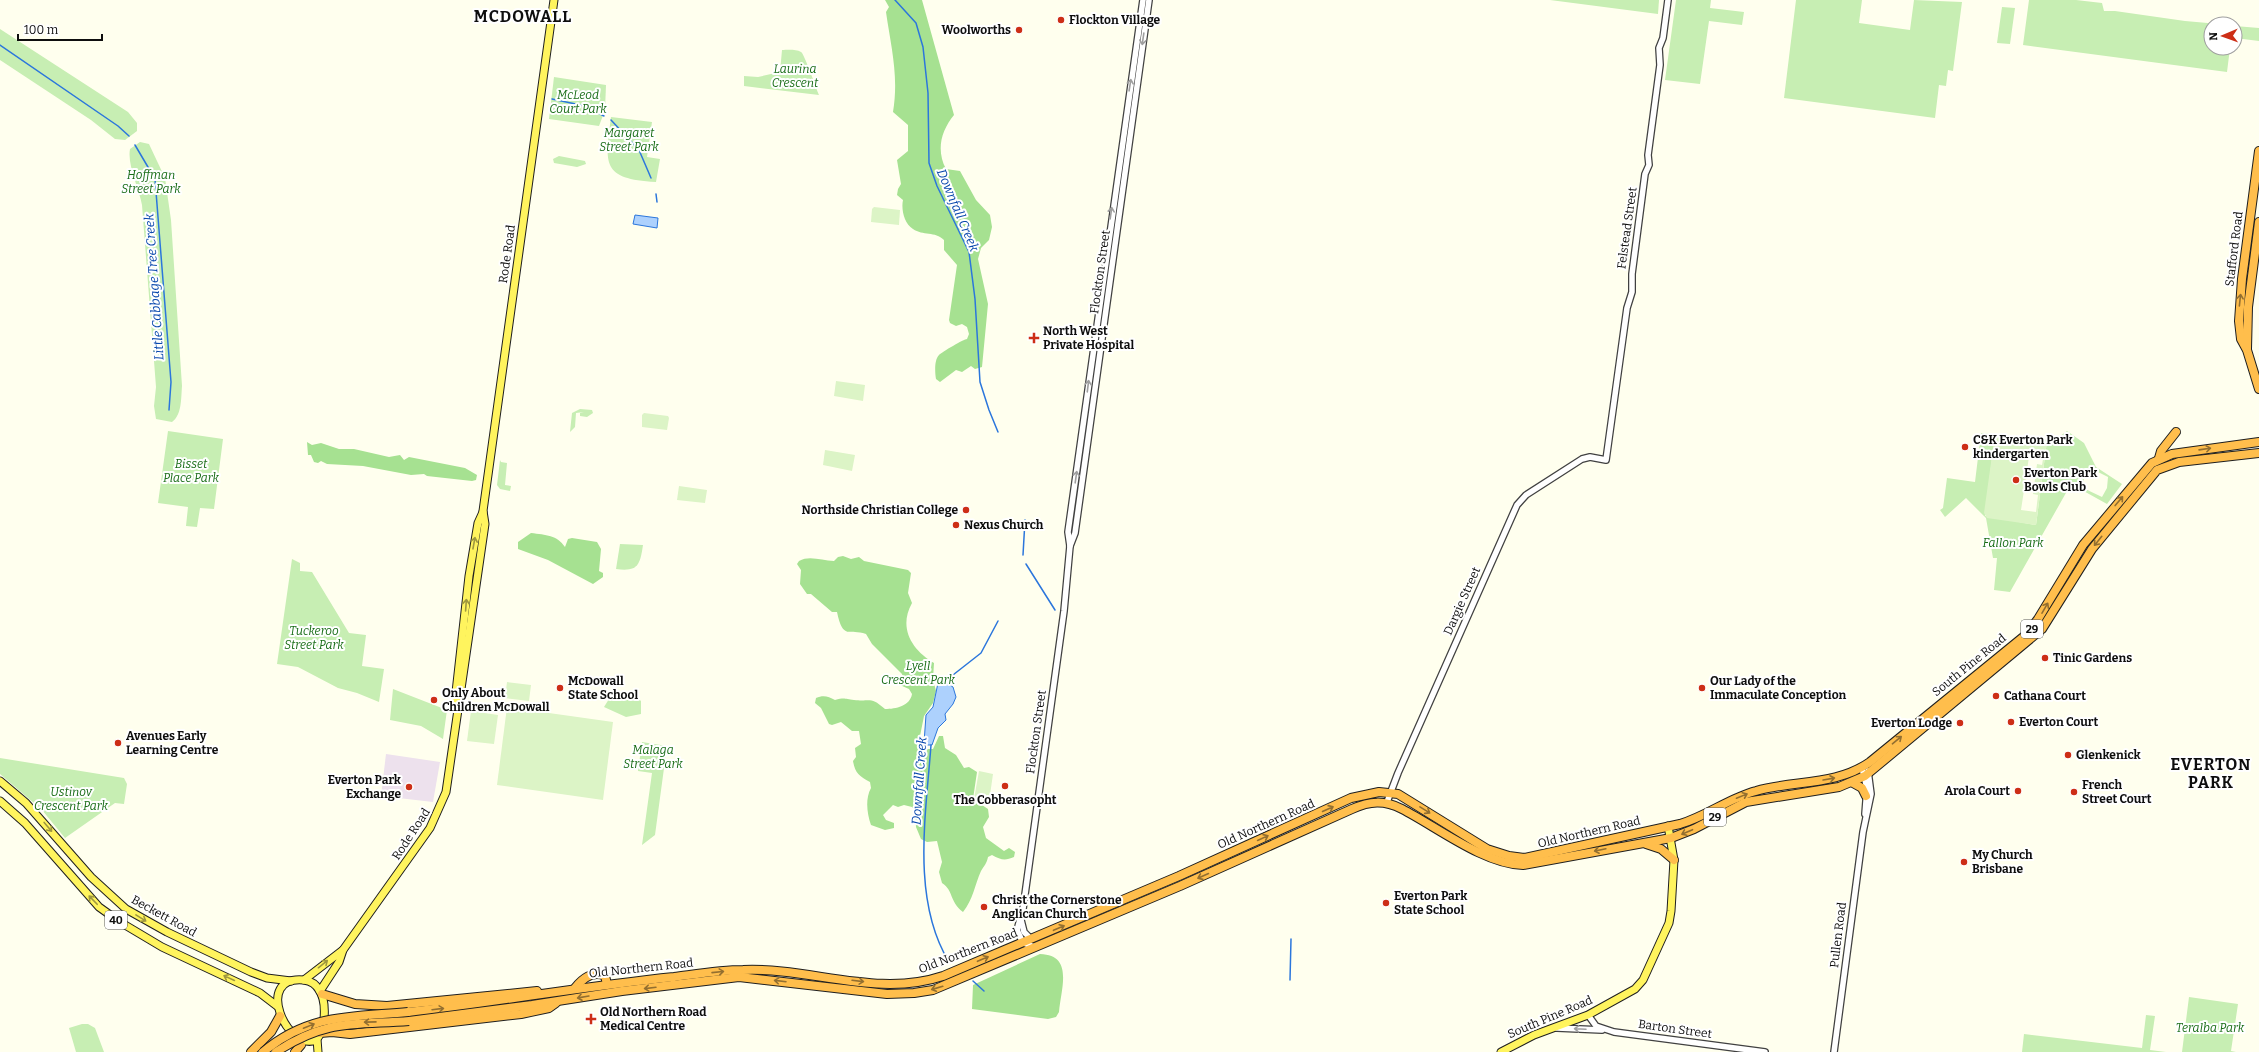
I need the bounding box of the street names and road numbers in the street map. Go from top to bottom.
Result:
street label: Felstead Street [1614,185,1640,270]
street label: Stafford Road [2222,211,2246,287]
street label: Rode Road [496,224,518,284]
street label: Flockton Street [1087,229,1113,315]
street label: Dargie Street [1441,564,1483,637]
road number: 29 [2021,620,2043,638]
street label: South Pine Road [1929,631,2009,699]
street label: Flockton Street [1023,689,1049,775]
street label: Old Northern Road [1215,796,1317,852]
street label: Rode Road [389,806,433,862]
road number: 29 [1704,808,1726,826]
street label: Old Northern Road [1536,813,1642,851]
street label: Beckett Road [129,892,199,940]
street label: Pullen Road [1827,901,1849,969]
road number: 40 [105,911,127,929]
street label: Old Northern Road [917,926,1019,976]
street label: Old Northern Road [588,956,694,980]
street label: South Pine Road [1505,993,1595,1041]
street label: Barton Street [1637,1017,1713,1041]

